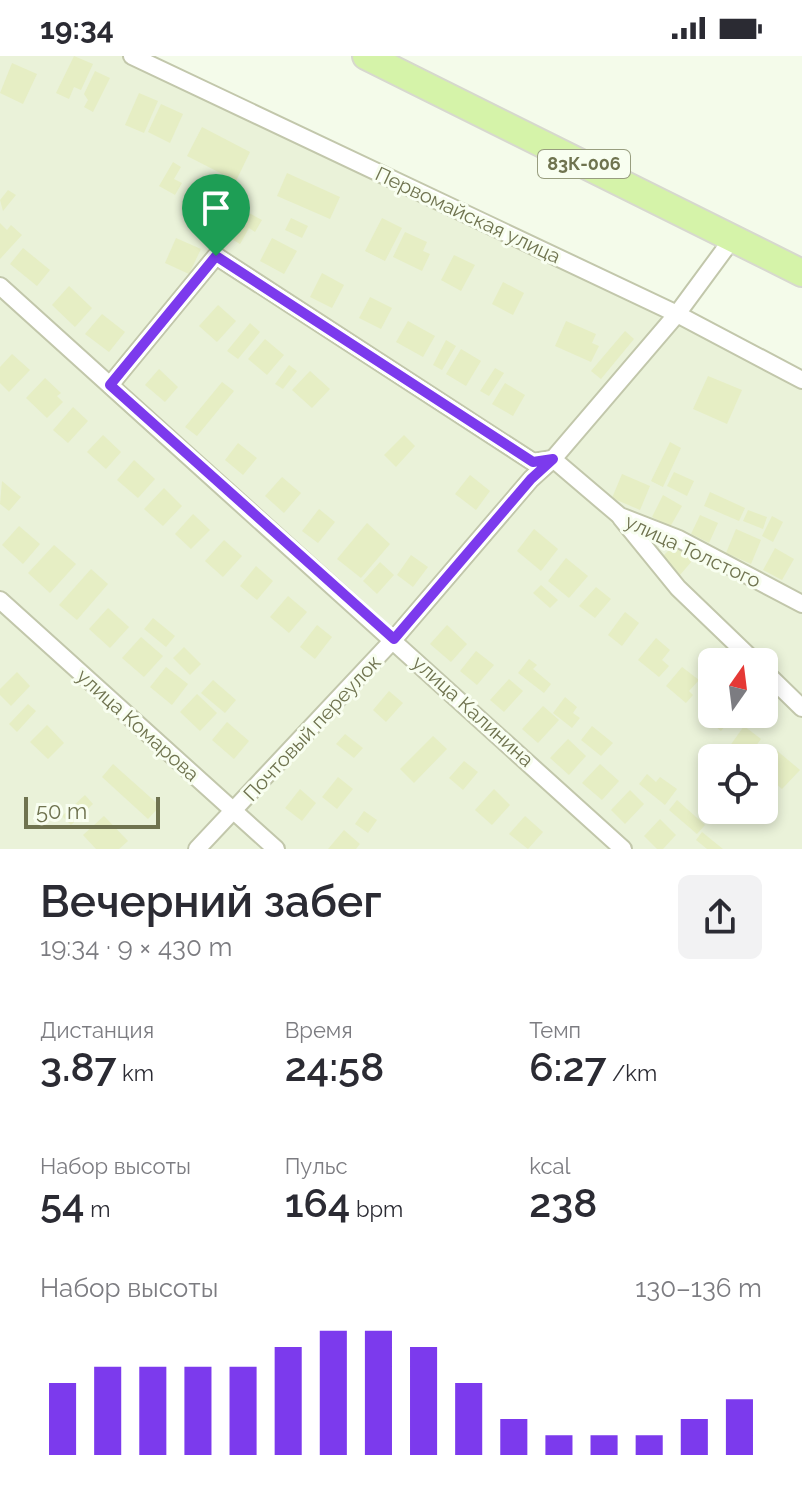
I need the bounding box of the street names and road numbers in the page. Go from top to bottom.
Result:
road number: 83К-006 [538,150,630,178]
street label: Первомайская улица [372,162,564,268]
street label: улица Толстого [621,509,765,593]
street label: Почтовый переулок [238,650,386,806]
street label: улица Калинина [408,650,538,772]
street label: улица Комарова [72,664,204,786]

